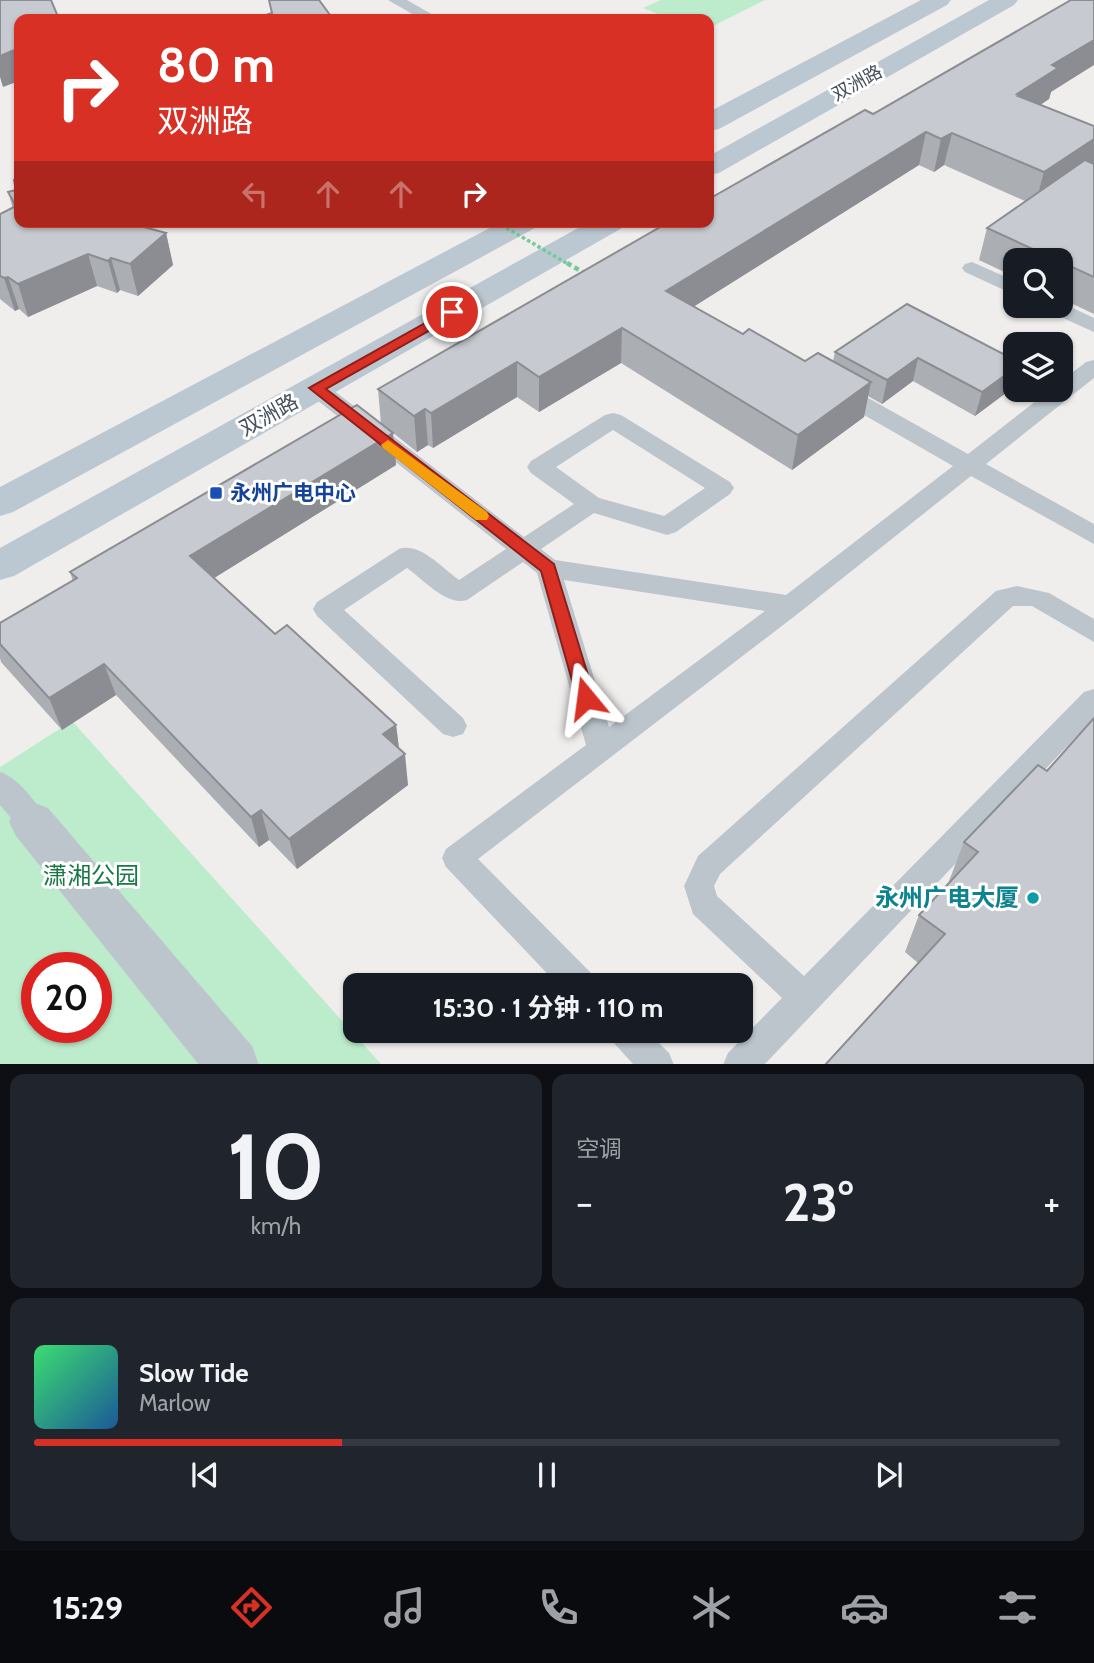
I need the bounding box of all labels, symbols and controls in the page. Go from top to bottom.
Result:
text: 80 m [157,35,275,94]
icon: right [42,42,133,133]
street label: 双洲路 [828,60,886,106]
text: 双洲路 [157,101,253,140]
icon: left [236,175,274,213]
icon: ahead [309,175,347,213]
icon: ahead [382,175,420,213]
icon: right [455,175,493,213]
map controls [1003,248,1073,402]
button: search [1003,248,1073,318]
pin [422,282,482,342]
icon: arrive [433,293,471,331]
button: layers [1003,332,1073,402]
street label: 双洲路 [235,388,302,441]
place label: 永州广电中心 [230,480,356,505]
marker: 永州广电中心 [208,485,224,501]
position arrow [549,661,623,735]
park label: 潇湘公园 [43,861,139,890]
place label: 永州广电大厦 [875,883,1019,912]
marker: 永州广电大厦 [1025,890,1041,906]
speed limit sign: 20 [21,952,112,1043]
text: 15:30 · 1 分钟 · 110 m [433,992,663,1024]
text: 10 [227,1111,325,1222]
text: 空调 [576,1135,622,1163]
text: 23° [783,1171,853,1234]
text: − [576,1179,593,1226]
text: + [1043,1179,1060,1226]
text: km/h [251,1212,301,1240]
text: Slow Tide [139,1357,249,1389]
text: Marlow [139,1389,210,1417]
icon: previous [186,1456,224,1494]
icon: pause [528,1456,566,1494]
icon: next [870,1456,908,1494]
icon: directions [227,1583,276,1632]
icon: music [380,1583,429,1632]
icon: phone [534,1583,583,1632]
icon: climate [687,1583,736,1632]
icon: car [840,1583,889,1632]
icon: filters [993,1583,1042,1632]
text: 15:29 [52,1588,123,1627]

